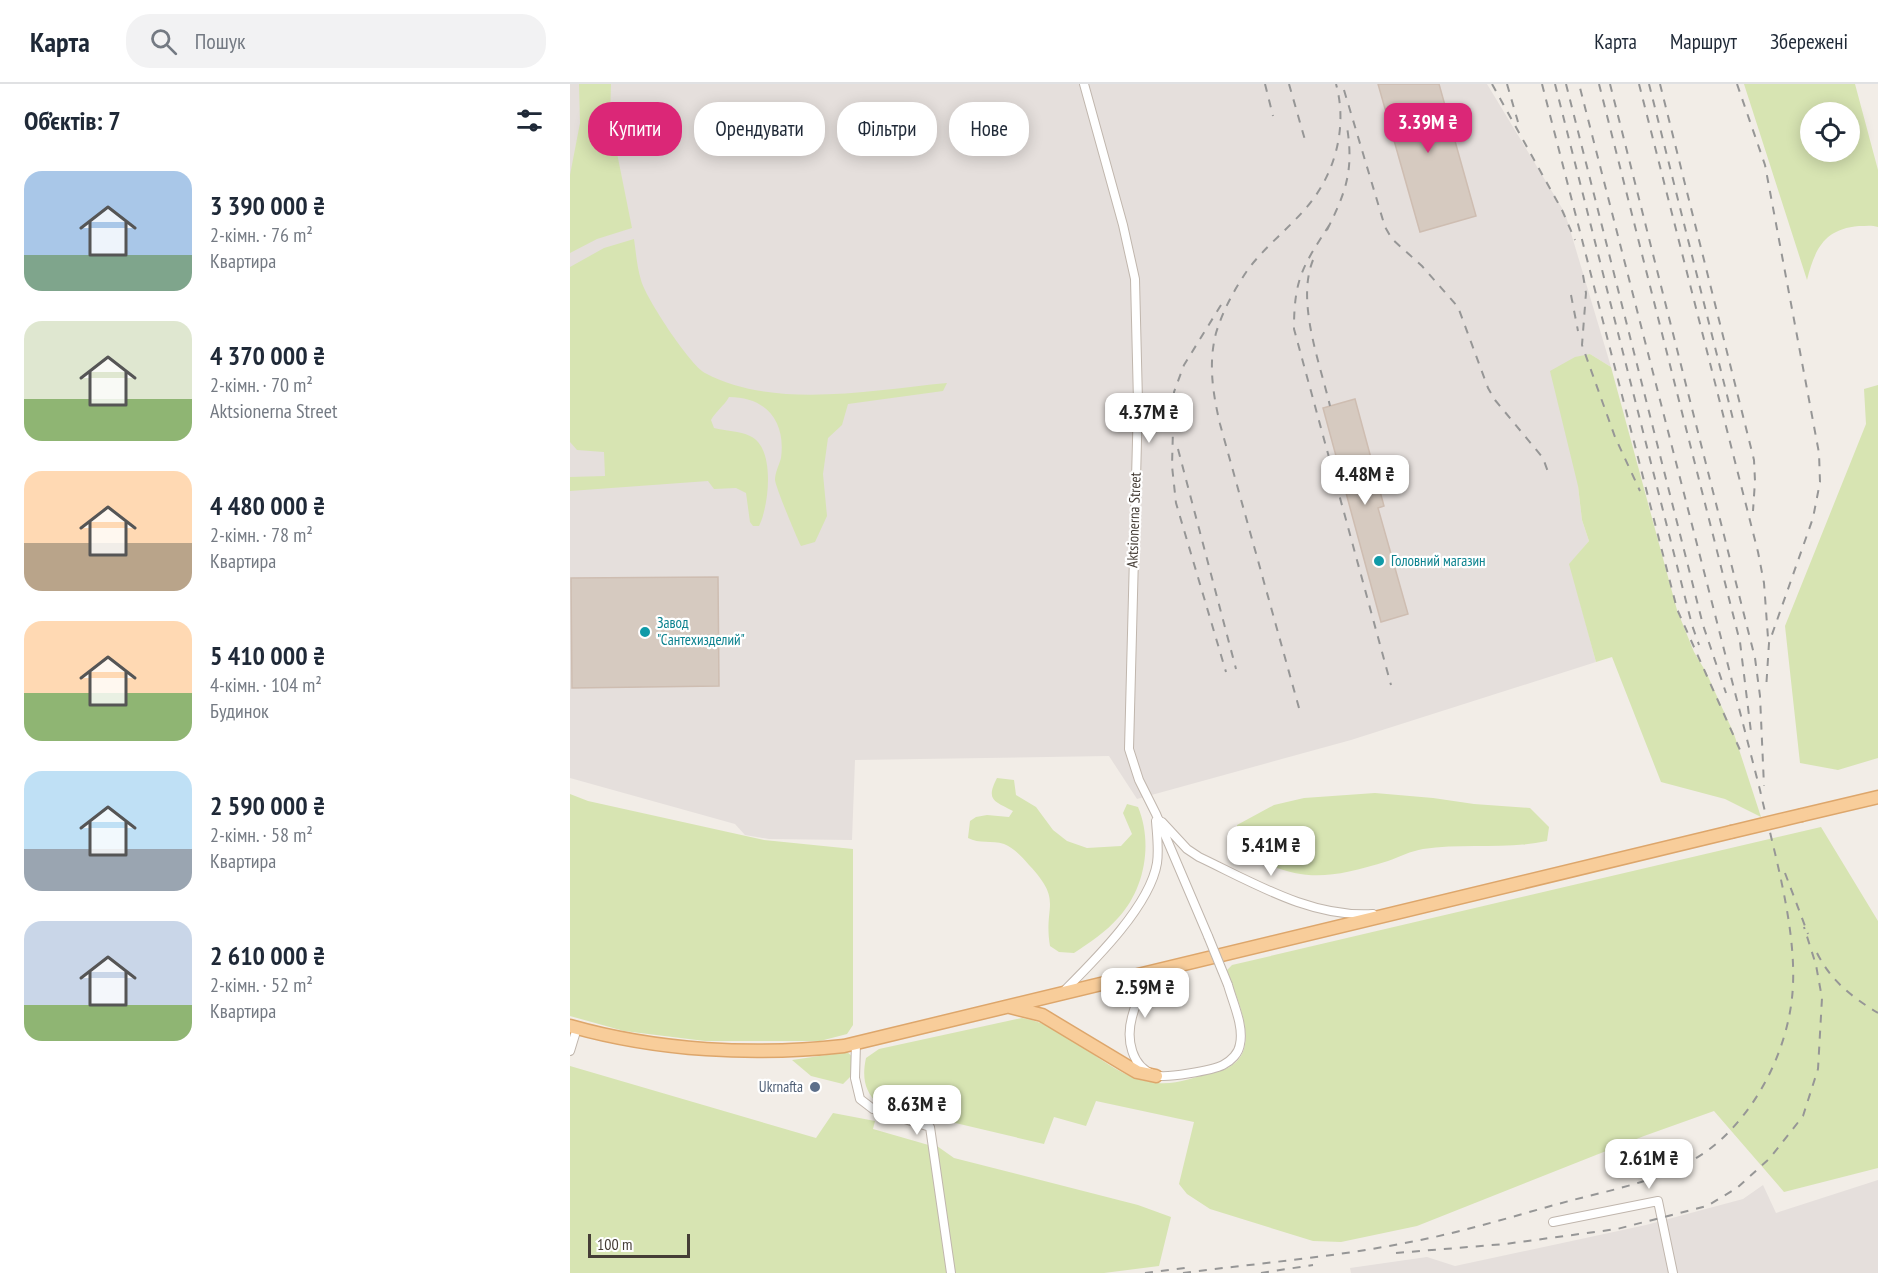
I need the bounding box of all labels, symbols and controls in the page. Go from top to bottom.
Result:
search box [126,14,546,68]
text: Карта [30,23,90,60]
icon: search [147,25,180,58]
text: Пошук [195,27,246,55]
text: Карта [1594,28,1637,55]
text: Маршрут [1670,28,1737,55]
text: Збережені [1770,28,1848,55]
chip: Купити [588,102,682,156]
chip: Орендувати [694,102,825,156]
chip: Фільтри [837,102,937,156]
chip: Нове [949,102,1029,156]
map controls [1800,102,1860,162]
button: locate [1800,102,1860,162]
pin: 3.39M ₴ [1373,103,1483,154]
text: Об’єктів: 7 [24,104,121,137]
icon: filters [513,104,546,137]
text: 3.39M ₴ [1398,109,1458,135]
text: 3 390 000 ₴ [210,189,325,222]
icon: home [72,195,144,267]
text: 2-кімн. · 76 m² [210,222,313,248]
text: Квартира [210,248,276,274]
text: 4 370 000 ₴ [210,339,325,372]
icon: home [72,345,144,417]
text: 2-кімн. · 70 m² [210,372,313,398]
pin: 4.37M ₴ [1094,393,1204,444]
text: Aktsionerna Street [210,398,337,424]
text: 4.37M ₴ [1119,399,1179,425]
pin: 4.48M ₴ [1310,455,1420,506]
text: 4.48M ₴ [1335,461,1395,487]
street label: Aktsionerna Street [1122,472,1145,568]
text: 4 480 000 ₴ [210,489,325,522]
icon: home [72,495,144,567]
text: 2-кімн. · 78 m² [210,522,313,548]
text: Квартира [210,548,276,574]
place label: Головний магазин [1391,551,1486,570]
marker: Головний магазин [1372,554,1386,568]
place label: Завод "Сантехизделий" [657,613,745,649]
marker: Завод "Сантехизделий" [638,625,652,639]
text: 5 410 000 ₴ [210,639,325,672]
icon: home [72,645,144,717]
text: 4-кімн. · 104 m² [210,672,322,698]
text: Будинок [210,698,269,724]
text: 2 590 000 ₴ [210,789,325,822]
icon: home [72,795,144,867]
text: 2-кімн. · 58 m² [210,822,313,848]
pin: 5.41M ₴ [1216,826,1326,877]
text: 5.41M ₴ [1241,832,1301,858]
text: Квартира [210,848,276,874]
text: 2 610 000 ₴ [210,939,325,972]
icon: home [72,945,144,1017]
pin: 2.59M ₴ [1090,968,1200,1019]
text: 2-кімн. · 52 m² [210,972,313,998]
text: 2.59M ₴ [1115,974,1175,1000]
text: Квартира [210,998,276,1024]
place label: Ukrnafta [759,1077,803,1096]
marker: Ukrnafta [808,1080,822,1094]
pin: 8.63M ₴ [862,1085,972,1136]
text: 8.63M ₴ [887,1091,947,1117]
pin: 2.61M ₴ [1594,1139,1704,1190]
text: 2.61M ₴ [1619,1145,1679,1171]
scale bar [588,1231,690,1258]
text: 100 m [597,1234,632,1254]

